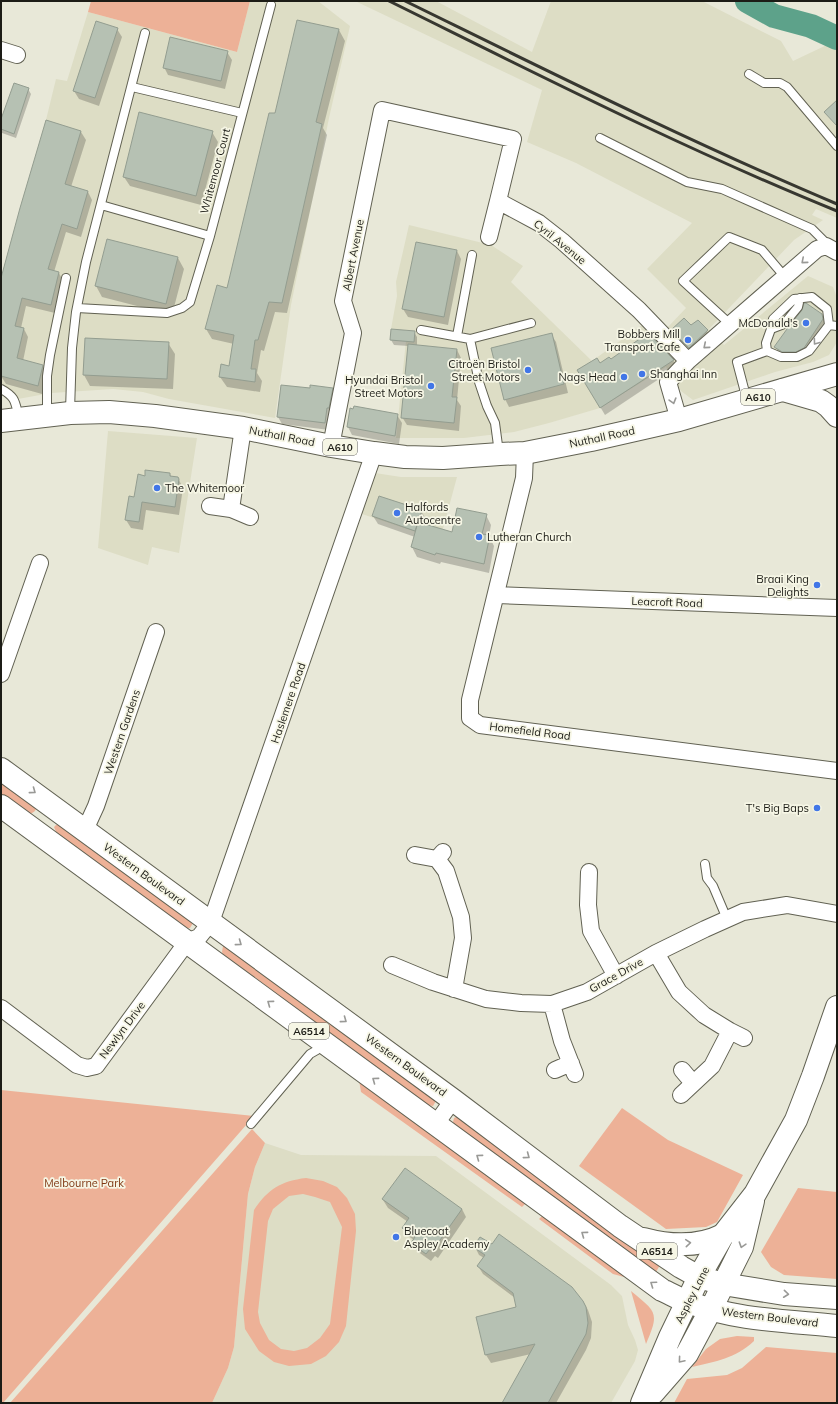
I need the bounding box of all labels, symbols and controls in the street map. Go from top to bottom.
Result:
street label: Whitemoor Court [197,127,233,215]
street label: Cyril Avenue [531,217,589,267]
street label: Albert Avenue [339,218,367,292]
one-way arrow [801,256,809,263]
place label: McDonald's [738,316,798,330]
marker: McDonald's [801,318,811,328]
place label: Bobbers Mill Transport Cafe [604,327,680,354]
marker: Bobbers Mill Transport Cafe [683,335,693,345]
one-way arrow [813,338,821,345]
one-way arrow [703,341,711,349]
place label: Citroën Bristol Street Motors [448,357,520,384]
marker: Citroën Bristol Street Motors [523,365,533,375]
place label: Shanghai Inn [650,367,717,381]
marker: Shanghai Inn [637,369,647,379]
place label: Nags Head [559,370,616,384]
marker: Nags Head [619,372,629,382]
place label: Hyundai Bristol Street Motors [345,373,423,400]
marker: Hyundai Bristol Street Motors [426,381,436,391]
road number: A610 [741,389,775,405]
one-way arrow [669,398,677,404]
street label: Nuthall Road [248,423,316,449]
street label: Nuthall Road [568,423,636,451]
road number: A610 [323,439,357,455]
place label: The Whitemoor [165,481,244,495]
marker: The Whitemoor [152,483,162,493]
place label: Halfords Autocentre [405,500,461,527]
marker: Halfords Autocentre [392,508,402,518]
place label: Lutheran Church [487,530,572,544]
marker: Lutheran Church [474,532,484,542]
place label: Braai King Delights [756,572,809,599]
marker: Braai King Delights [812,580,822,590]
street label: Leacroft Road [631,594,703,610]
street label: Haslemere Road [268,661,308,745]
street label: Western Gardens [101,688,143,776]
street label: Homefield Road [489,719,571,743]
one-way arrow [28,787,35,794]
place label: T's Big Baps [746,801,809,815]
marker: T's Big Baps [812,803,822,813]
street label: Western Boulevard [100,840,188,908]
one-way arrow [235,938,242,946]
street label: Grace Drive [587,954,645,996]
street label: Newlyn Drive [96,999,148,1061]
one-way arrow [267,1000,274,1008]
one-way arrow [339,1015,346,1022]
road number: A6514 [289,1023,329,1039]
street label: Western Boulevard [362,1031,450,1099]
one-way arrow [372,1078,379,1085]
one-way arrow [522,1151,529,1158]
one-way arrow [477,1155,484,1162]
park label: Melbourne Park [44,1176,124,1190]
place label: Bluecoat Aspley Academy [404,1224,490,1251]
marker: Bluecoat Aspley Academy [391,1232,401,1242]
one-way arrow [582,1232,589,1239]
one-way arrow [685,1239,691,1248]
one-way arrow [738,1242,747,1249]
road number: A6514 [637,1243,677,1259]
street label: Aspley Lane [672,1264,712,1326]
one-way arrow [651,1282,658,1289]
one-way arrow [783,1289,789,1298]
street label: Western Boulevard [721,1304,819,1330]
one-way arrow [679,1355,686,1363]

